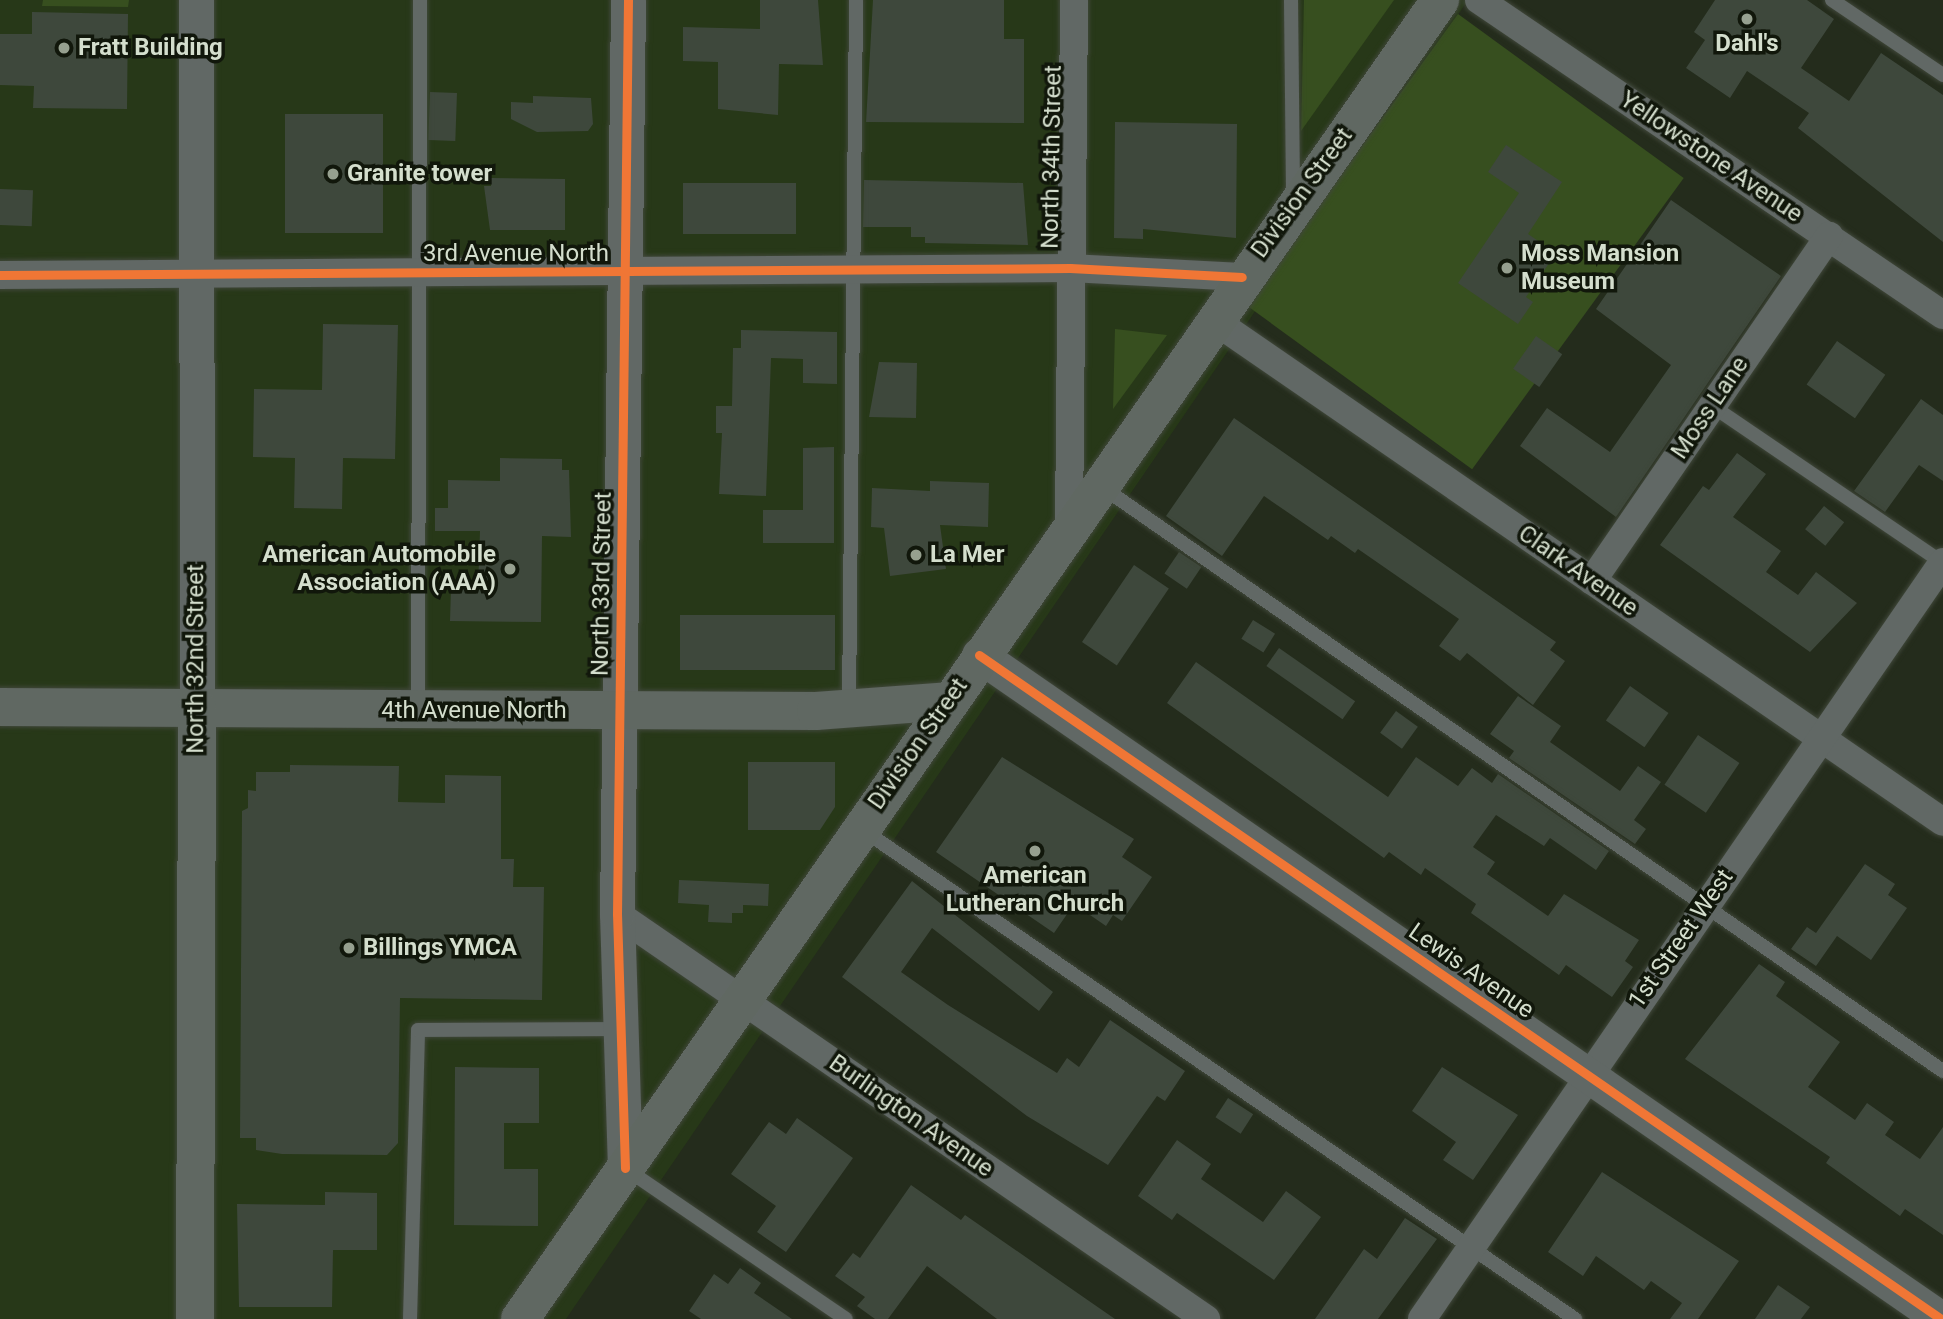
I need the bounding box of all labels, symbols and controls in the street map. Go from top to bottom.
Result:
marker: Dahl's [1739,11,1755,27]
place label: Dahl's [1715,30,1779,58]
place label: Fratt Building [78,34,223,62]
marker: Fratt Building [56,40,72,56]
street label: North 34th Street [1036,65,1068,249]
street label: Yellowstone Avenue [1614,85,1808,229]
street label: Division Street [1245,122,1359,264]
place label: Granite tower [347,160,492,188]
marker: Granite tower [325,166,341,182]
street label: 3rd Avenue North [423,240,609,268]
place label: Moss Mansion Museum [1521,240,1679,296]
marker: Moss Mansion Museum [1499,260,1515,276]
street label: Moss Lane [1665,351,1755,465]
street label: North 33rd Street [586,492,618,676]
street label: Clark Avenue [1513,519,1643,623]
place label: American Automobile Association (AAA) [262,541,496,597]
place label: La Mer [930,541,1005,569]
marker: La Mer [908,547,924,563]
marker: American Automobile Association (AAA) [502,561,518,577]
street label: North 32nd Street [182,564,210,754]
street label: Division Street [862,673,974,815]
street label: 4th Avenue North [381,697,567,725]
marker: American Lutheran Church [1027,843,1043,859]
place label: American Lutheran Church [946,862,1124,918]
street label: 1st Street West [1623,864,1739,1014]
street label: Lewis Avenue [1403,917,1539,1025]
place label: Billings YMCA [363,934,517,962]
marker: Billings YMCA [341,940,357,956]
street label: Burlington Avenue [823,1049,999,1183]

